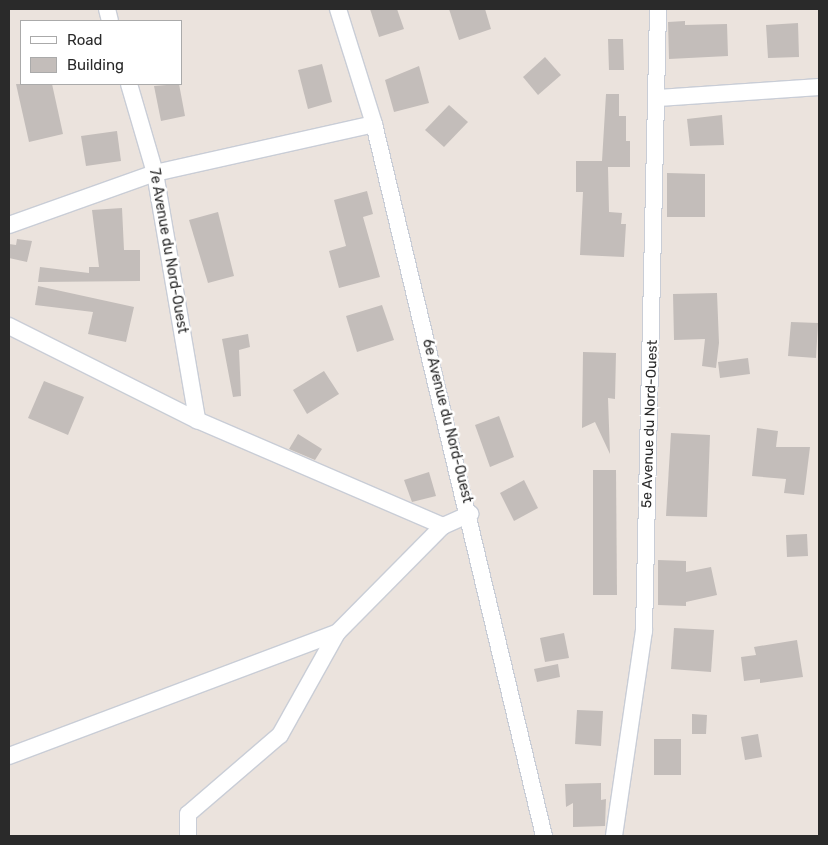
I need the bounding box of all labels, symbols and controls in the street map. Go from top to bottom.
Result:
legend [20,20,182,85]
text: Road [67,31,103,49]
text: Building [67,56,124,74]
street label: 7e Avenue du Nord-Ouest [145,167,191,335]
street label: 6e Avenue du Nord-Ouest [418,337,476,505]
street label: 5e Avenue du Nord-Ouest [639,339,661,509]

